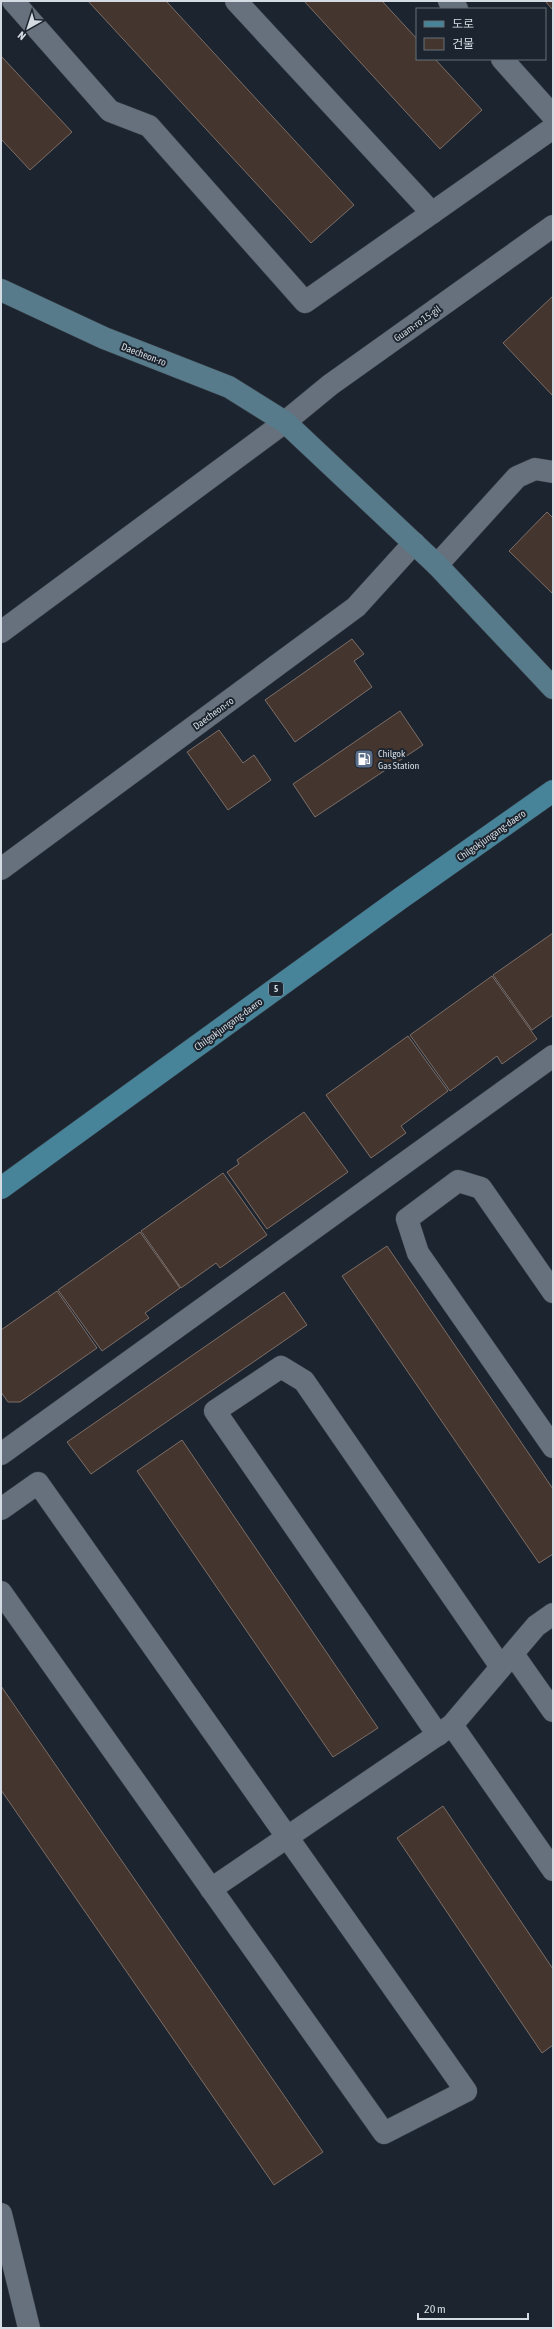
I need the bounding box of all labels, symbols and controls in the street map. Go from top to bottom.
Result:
north arrow [8,8,48,48]
legend [416,8,546,60]
text: 도로 [452,17,474,31]
text: N [15,29,28,42]
text: 건물 [452,37,474,51]
street label: Guam-ro 15-gil [392,303,443,344]
street label: Daecheon-ro [120,341,168,368]
street label: Daecheon-ro [191,695,236,732]
fuel station icon: Chilgok Gas Station [353,748,375,770]
place label: Chilgok Gas Station [378,748,419,771]
street label: Chilgokjungang-daero [455,807,528,863]
road number: 5 [269,982,283,996]
street label: Chilgokjungang-daero [192,996,265,1053]
scale bar [418,2295,528,2321]
text: 20 m [424,2302,446,2316]

